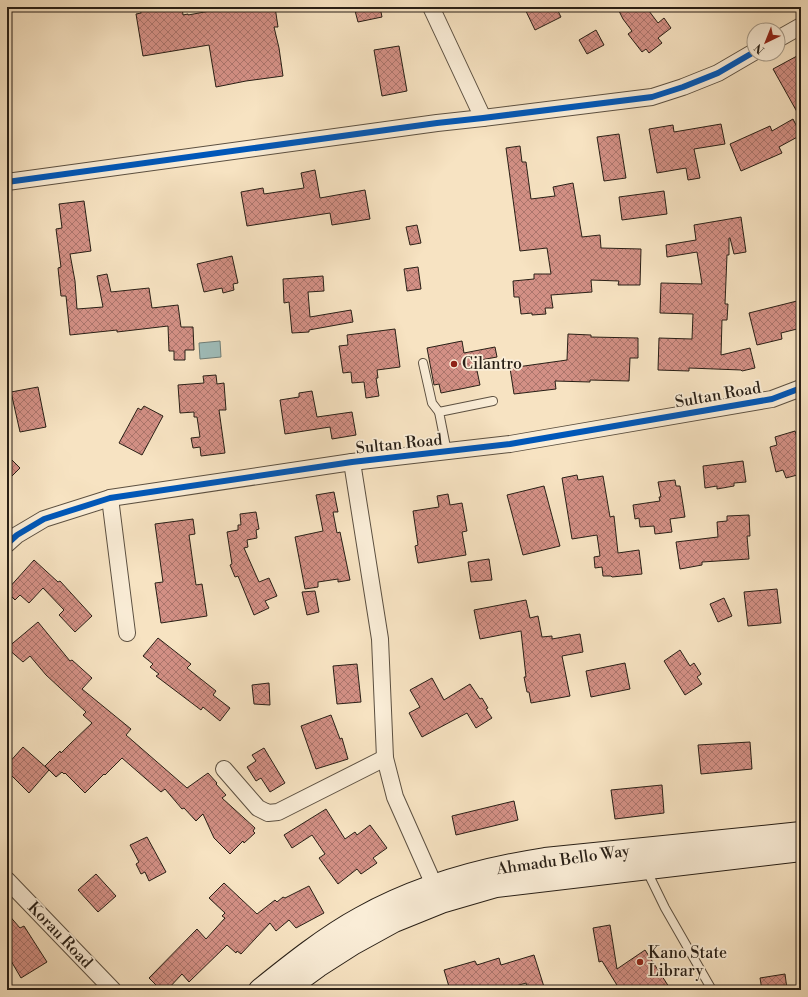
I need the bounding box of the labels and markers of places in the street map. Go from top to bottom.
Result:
place label: Cilantro [462,354,522,374]
marker: Cilantro [449,359,459,369]
place label: Kano State Library [648,943,727,981]
marker: Kano State Library [635,957,645,967]

